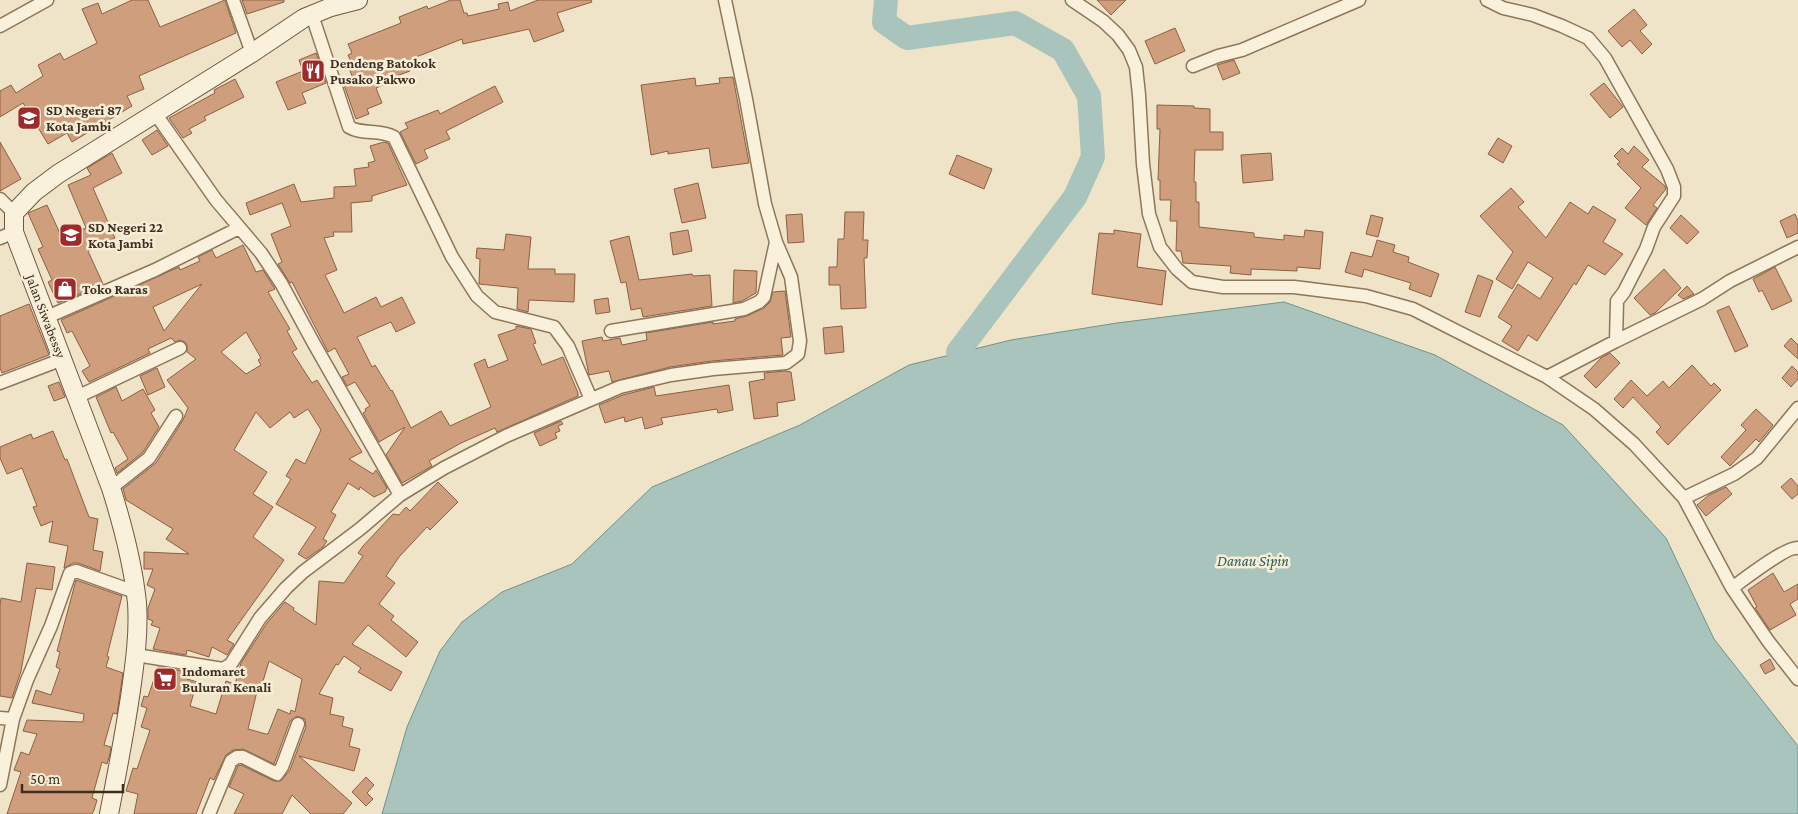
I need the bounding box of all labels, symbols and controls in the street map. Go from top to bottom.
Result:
place label: Dendeng Batokok Pusako Pakwo [330,55,436,87]
restaurant icon: Dendeng Batokok Pusako Pakwo [300,58,326,84]
place label: SD Negeri 87 Kota Jambi [46,102,122,134]
school or university icon: SD Negeri 87 Kota Jambi [16,105,42,131]
place label: SD Negeri 22 Kota Jambi [88,219,163,251]
school or university icon: SD Negeri 22 Kota Jambi [58,222,84,248]
street label: Jalan Siwabessy [22,270,70,361]
shop icon: Toko Raras [52,276,78,302]
place label: Toko Raras [82,281,148,297]
water label: Danau Sipin [1217,553,1289,570]
place label: Indomaret Buluran Kenali [182,663,271,695]
supermarket icon: Indomaret Buluran Kenali [152,666,178,692]
scale bar [22,762,124,794]
text: 50 m [30,771,60,787]

